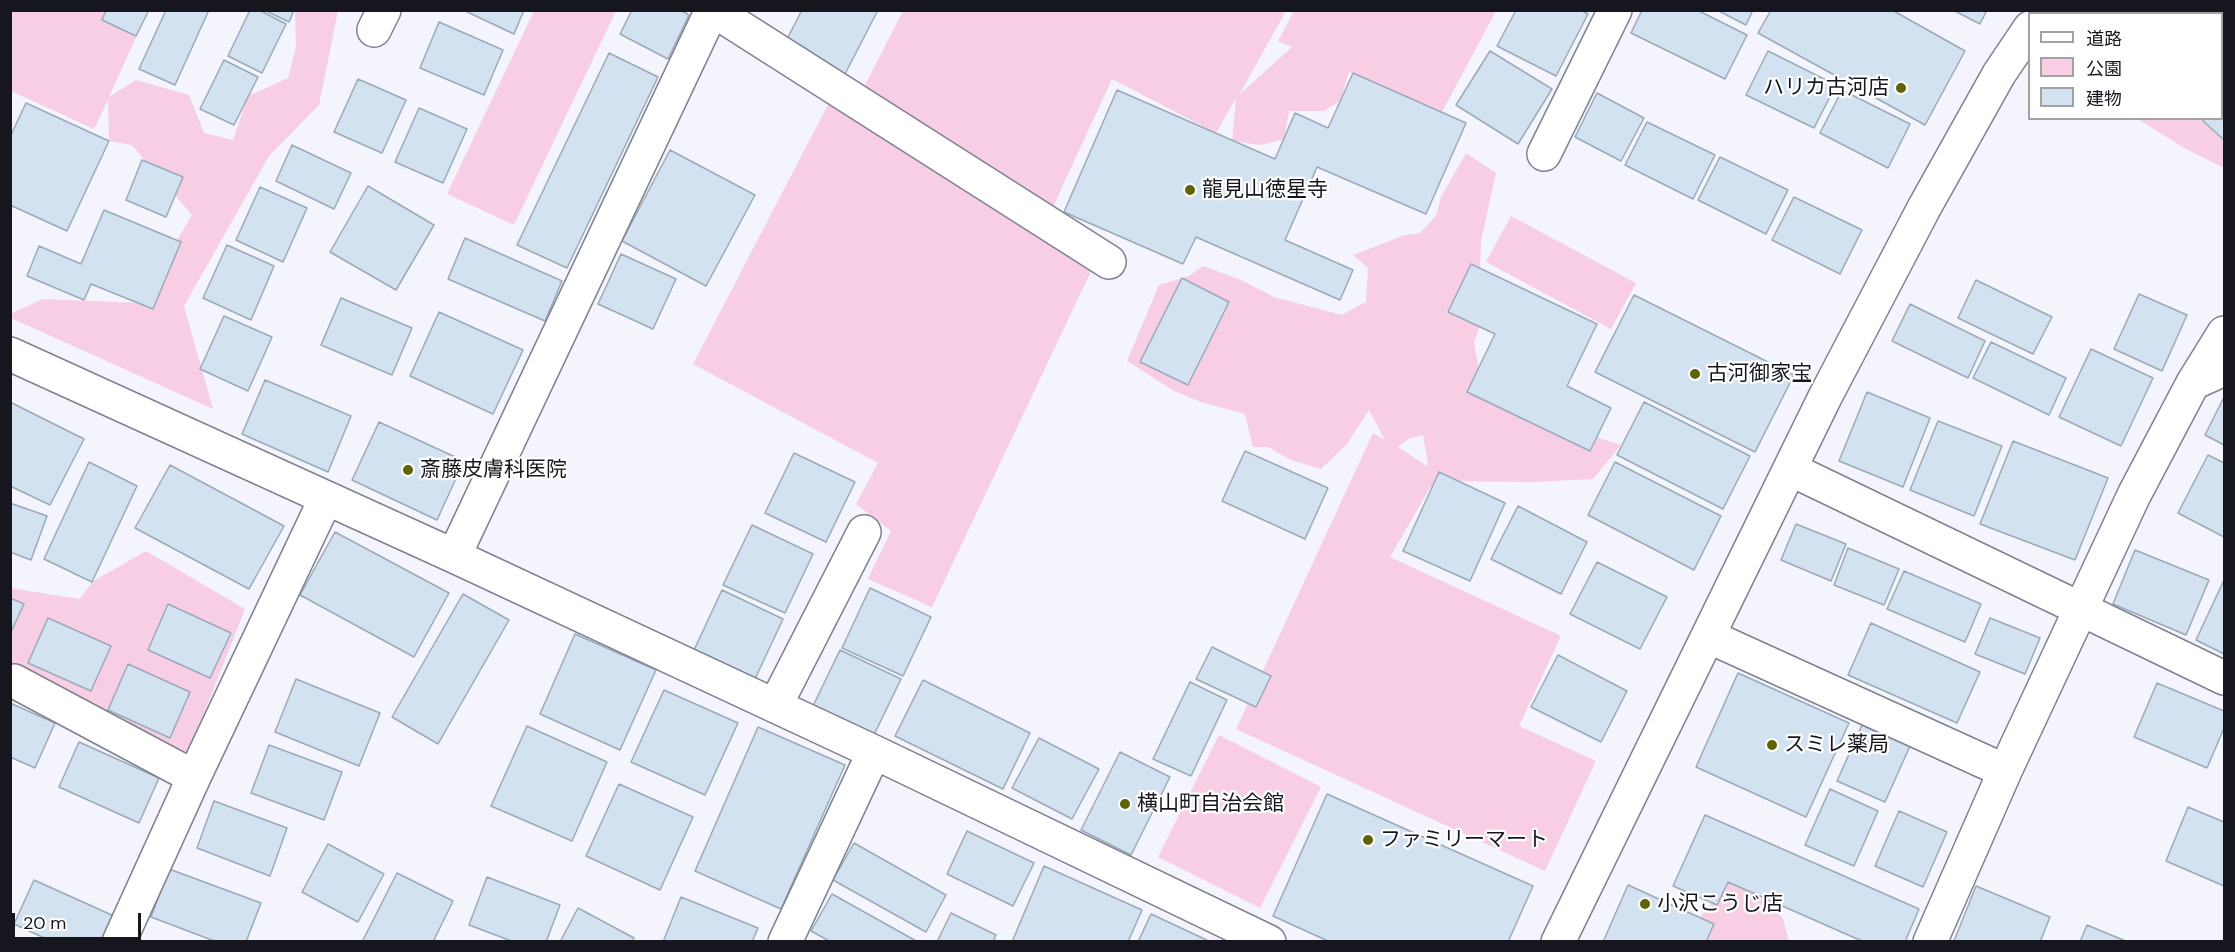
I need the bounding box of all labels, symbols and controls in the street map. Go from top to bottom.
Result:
legend [2028,12,2223,120]
text: 道路 [2086,27,2122,51]
text: 公園 [2086,57,2122,81]
place label: ハリカ古河店 [1763,75,1889,101]
marker: ハリカ古河店 [1894,81,1908,95]
text: 建物 [2086,87,2122,111]
place label: 龍見山徳星寺 [1202,177,1328,203]
marker: 龍見山徳星寺 [1183,183,1197,197]
place label: 古河御家宝 [1707,361,1812,387]
marker: 古河御家宝 [1688,367,1702,381]
place label: 斎藤皮膚科医院 [420,457,567,483]
marker: 斎藤皮膚科医院 [401,463,415,477]
place label: スミレ薬局 [1784,732,1889,758]
marker: スミレ薬局 [1765,738,1779,752]
place label: 横山町自治会館 [1137,791,1284,817]
marker: 横山町自治会館 [1118,797,1132,811]
place label: ファミリーマート [1380,827,1548,853]
marker: ファミリーマート [1361,833,1375,847]
place label: 小沢こうじ店 [1657,891,1783,917]
marker: 小沢こうじ店 [1638,897,1652,911]
scale bar [15,901,144,939]
text: 20 m [23,911,66,935]

